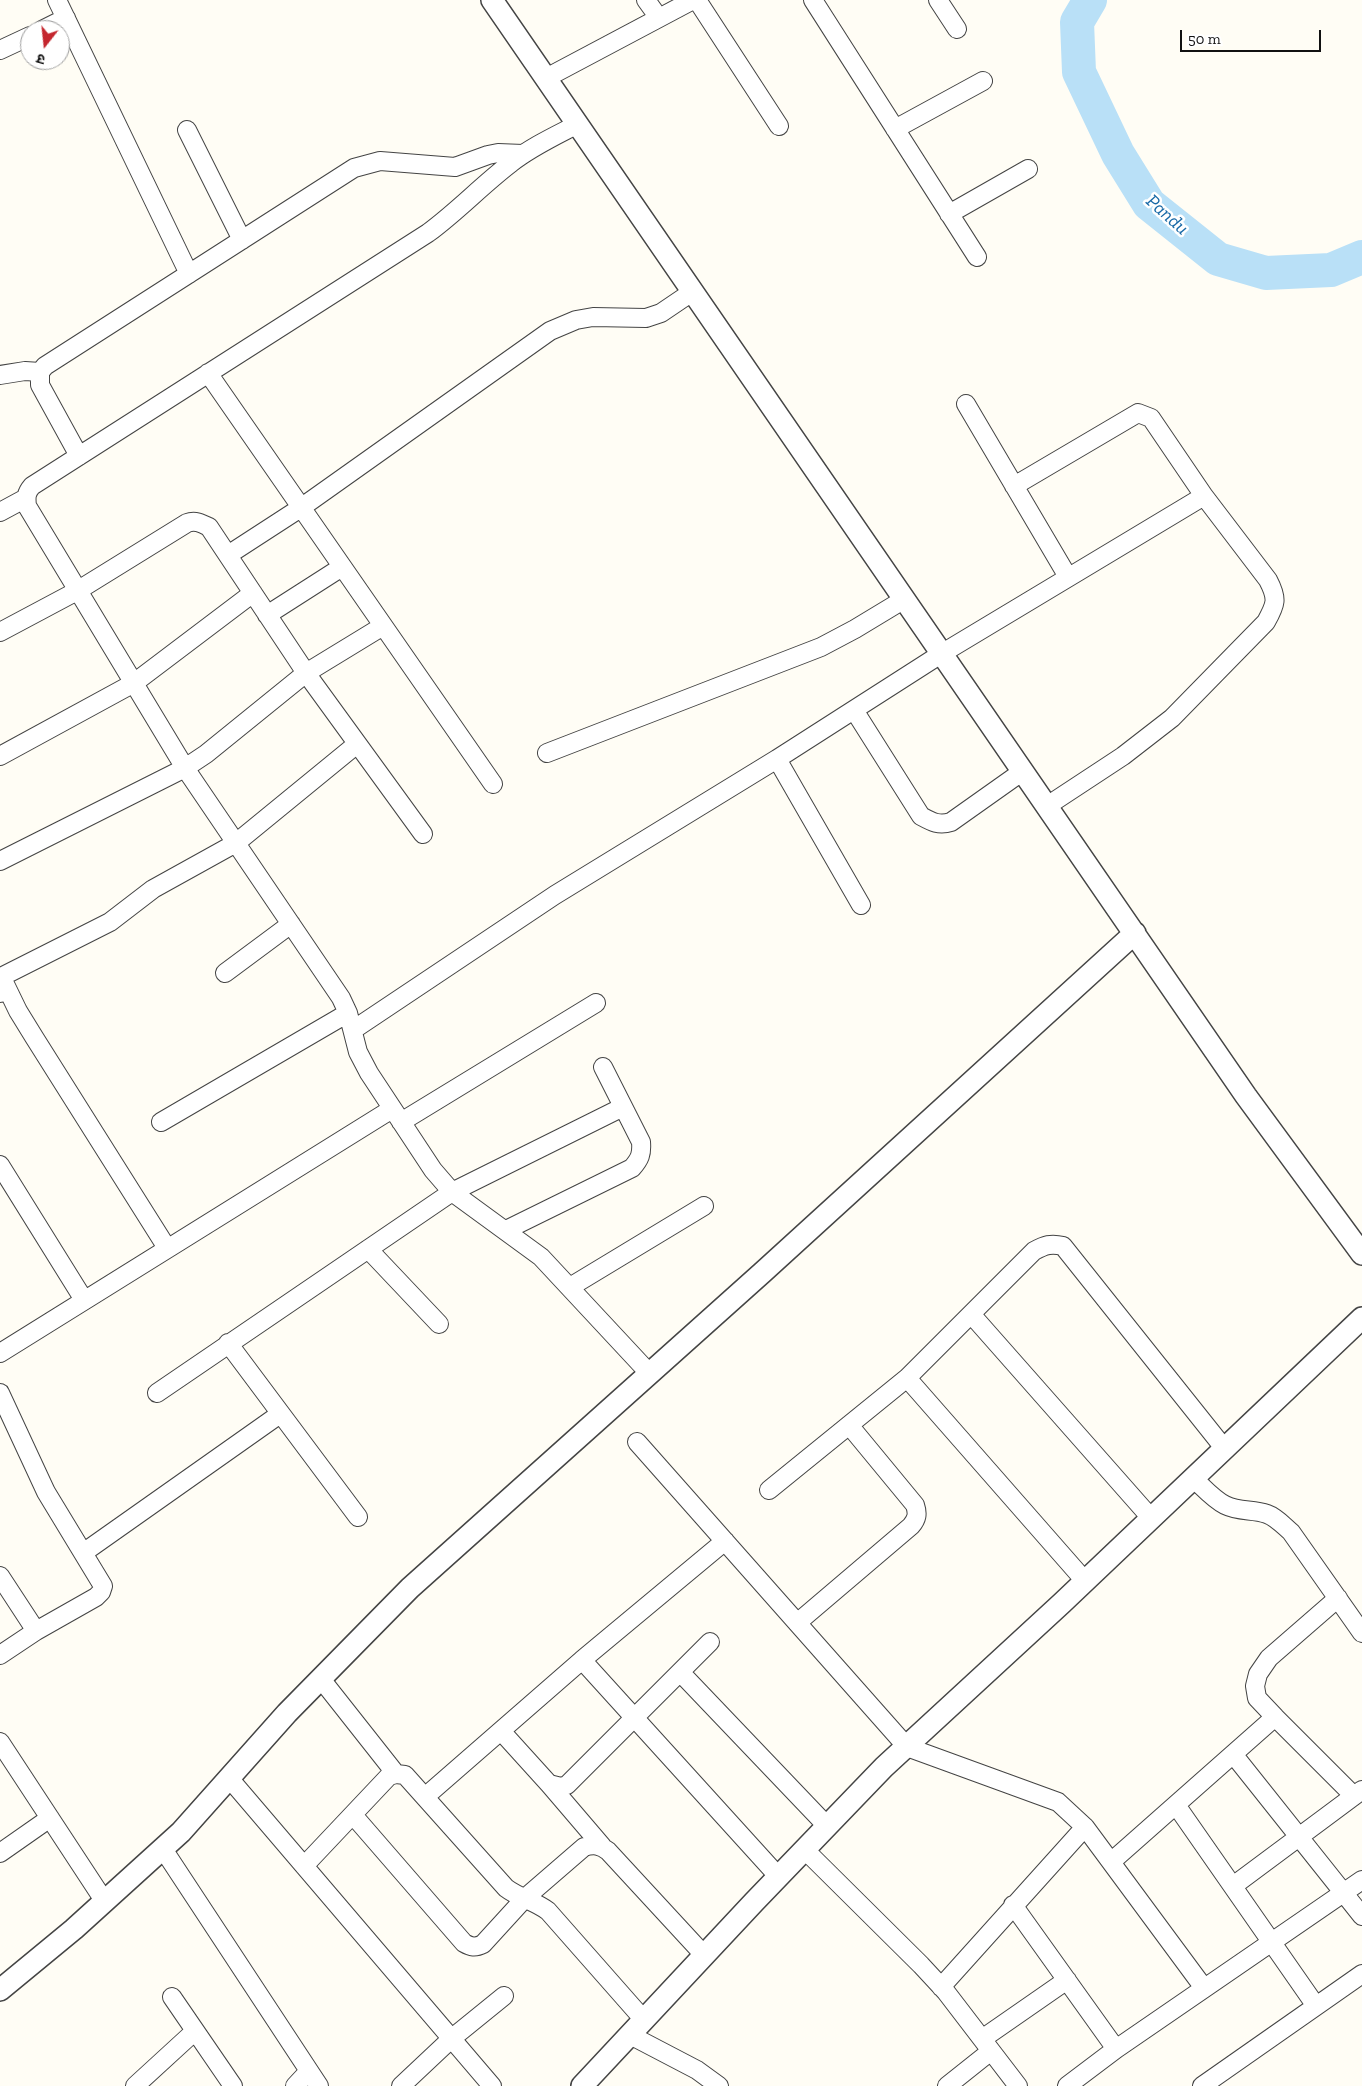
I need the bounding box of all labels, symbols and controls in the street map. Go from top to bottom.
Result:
north arrow [20,20,70,70]
scale bar [1182,20,1323,52]
text: 50 m [1188,30,1221,48]
text: उ [35,50,47,68]
water label: Pandu [1141,190,1193,240]

